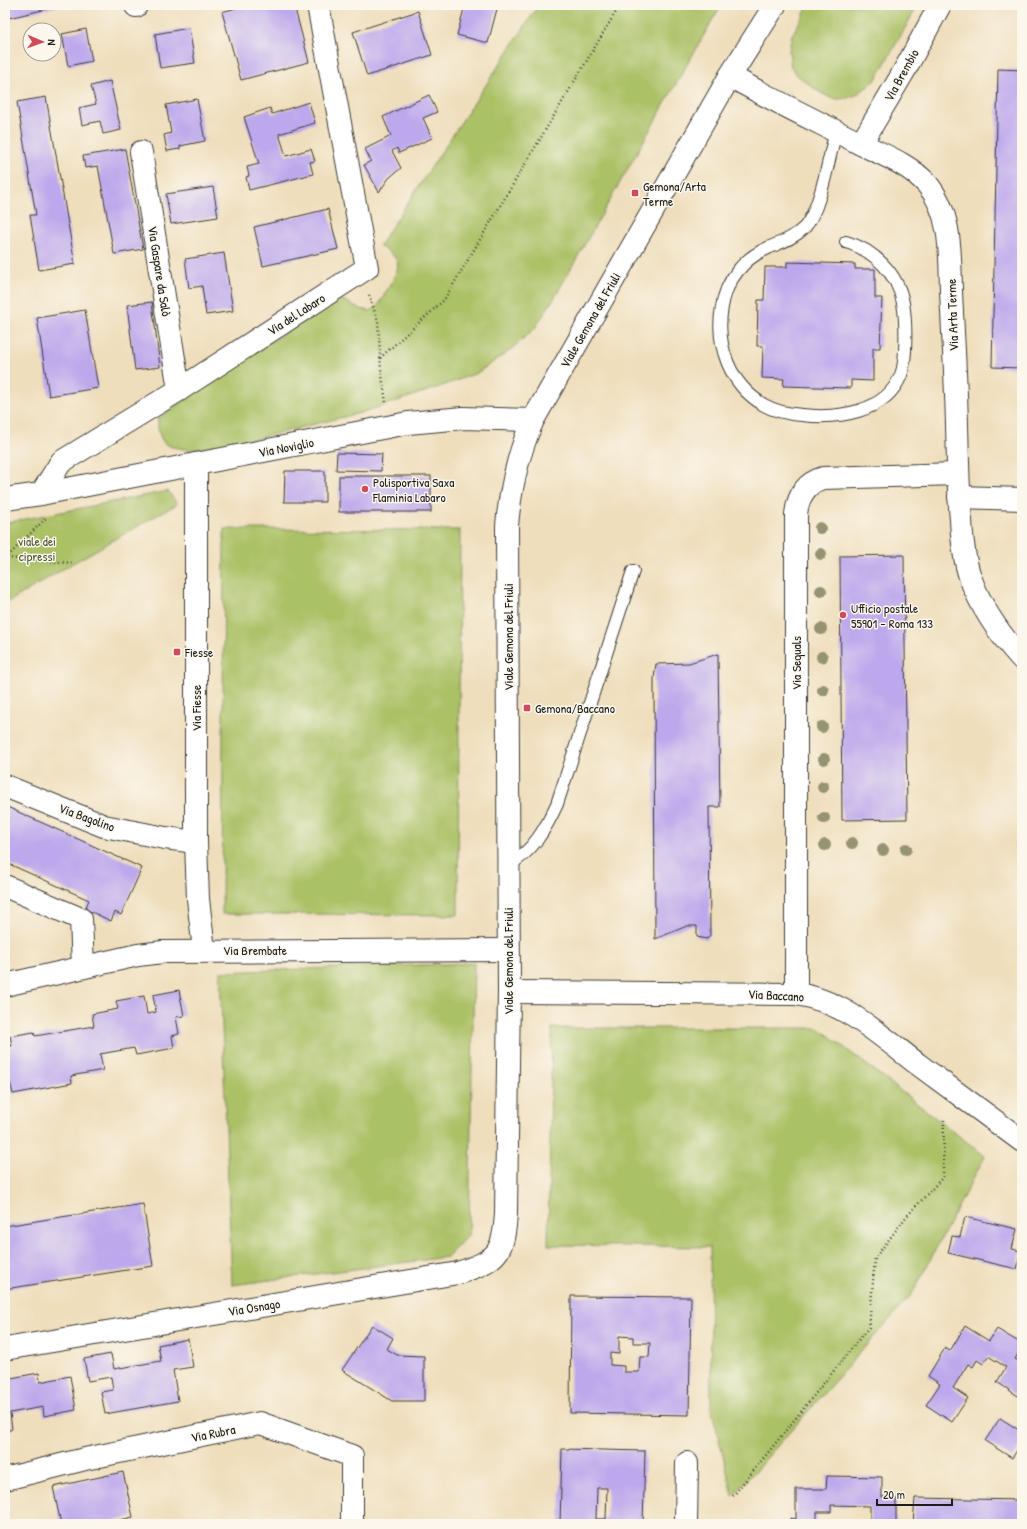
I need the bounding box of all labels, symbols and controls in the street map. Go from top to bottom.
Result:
north arrow [22,22,62,62]
text: N [45,39,59,46]
street label: Via Brembio [879,46,923,104]
place label: Gemona/Arta Terme [643,177,706,210]
marker: Gemona/Arta Terme [630,188,640,198]
street label: Via Gaspare da Salò [144,224,176,318]
street label: Viale Gemona del Friuli [555,269,625,371]
street label: Via Arta Terme [942,278,962,352]
street label: Via del Labaro [264,289,328,339]
street label: Via Noviglio [257,433,315,461]
place label: Polisportiva Saxa Flaminia Labaro [372,473,454,506]
marker: Polisportiva Saxa Flaminia Labaro [360,484,370,494]
park label: viale dei cipressi [18,532,56,565]
street label: Viale Gemona del Friuli [499,583,517,691]
place label: Ufficio postale 55901 – Roma 133 [851,599,933,632]
marker: Ufficio postale 55901 – Roma 133 [838,610,848,620]
street label: Via Sequals [787,636,805,690]
place label: Fiesse [184,643,213,661]
marker: Fiesse [172,647,182,657]
street label: Via Fiesse [187,685,205,731]
place label: Gemona/Baccano [535,699,615,717]
marker: Gemona/Baccano [522,703,532,713]
street label: Via Bagolino [56,799,118,835]
street label: Viale Gemona del Friuli [499,907,517,1015]
street label: Via Brembate [223,941,287,959]
street label: Via Baccano [747,985,805,1005]
street label: Via Osnago [227,1294,281,1320]
street label: Via Rubra [189,1420,237,1446]
scale bar [877,1481,952,1507]
text: 20 m [883,1486,905,1503]

